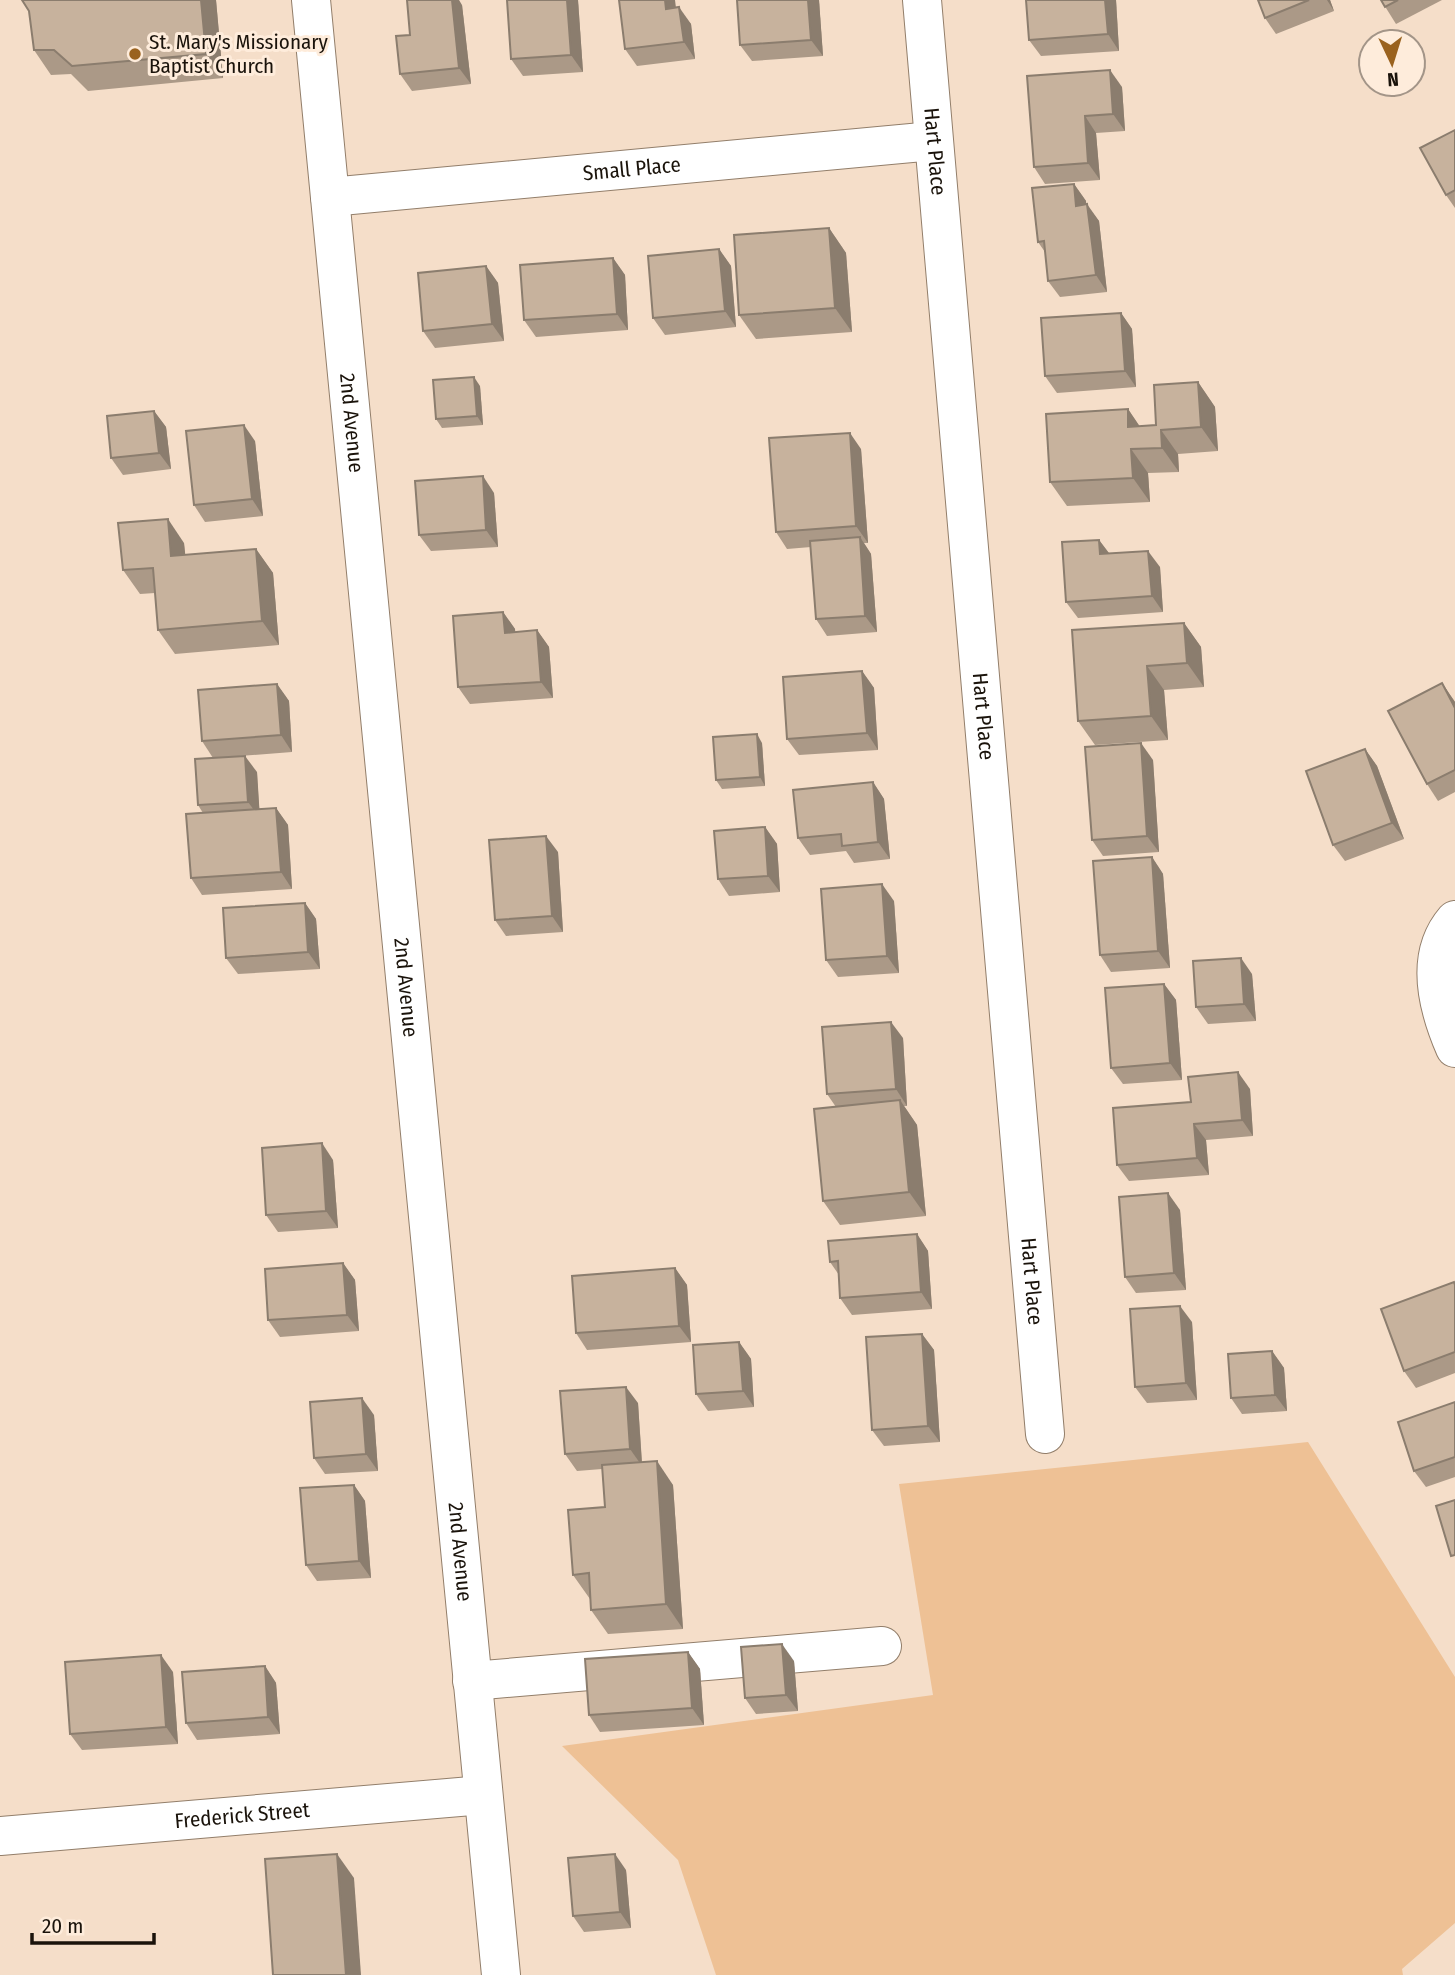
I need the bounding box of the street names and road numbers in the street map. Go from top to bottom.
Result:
street label: Hart Place [918,107,952,196]
street label: Small Place [582,151,682,186]
street label: 2nd Avenue [334,372,369,474]
street label: Hart Place [967,672,1000,761]
street label: 2nd Avenue [388,937,424,1038]
street label: Hart Place [1015,1237,1049,1326]
street label: 2nd Avenue [443,1501,478,1603]
street label: Frederick Street [174,1797,311,1834]

